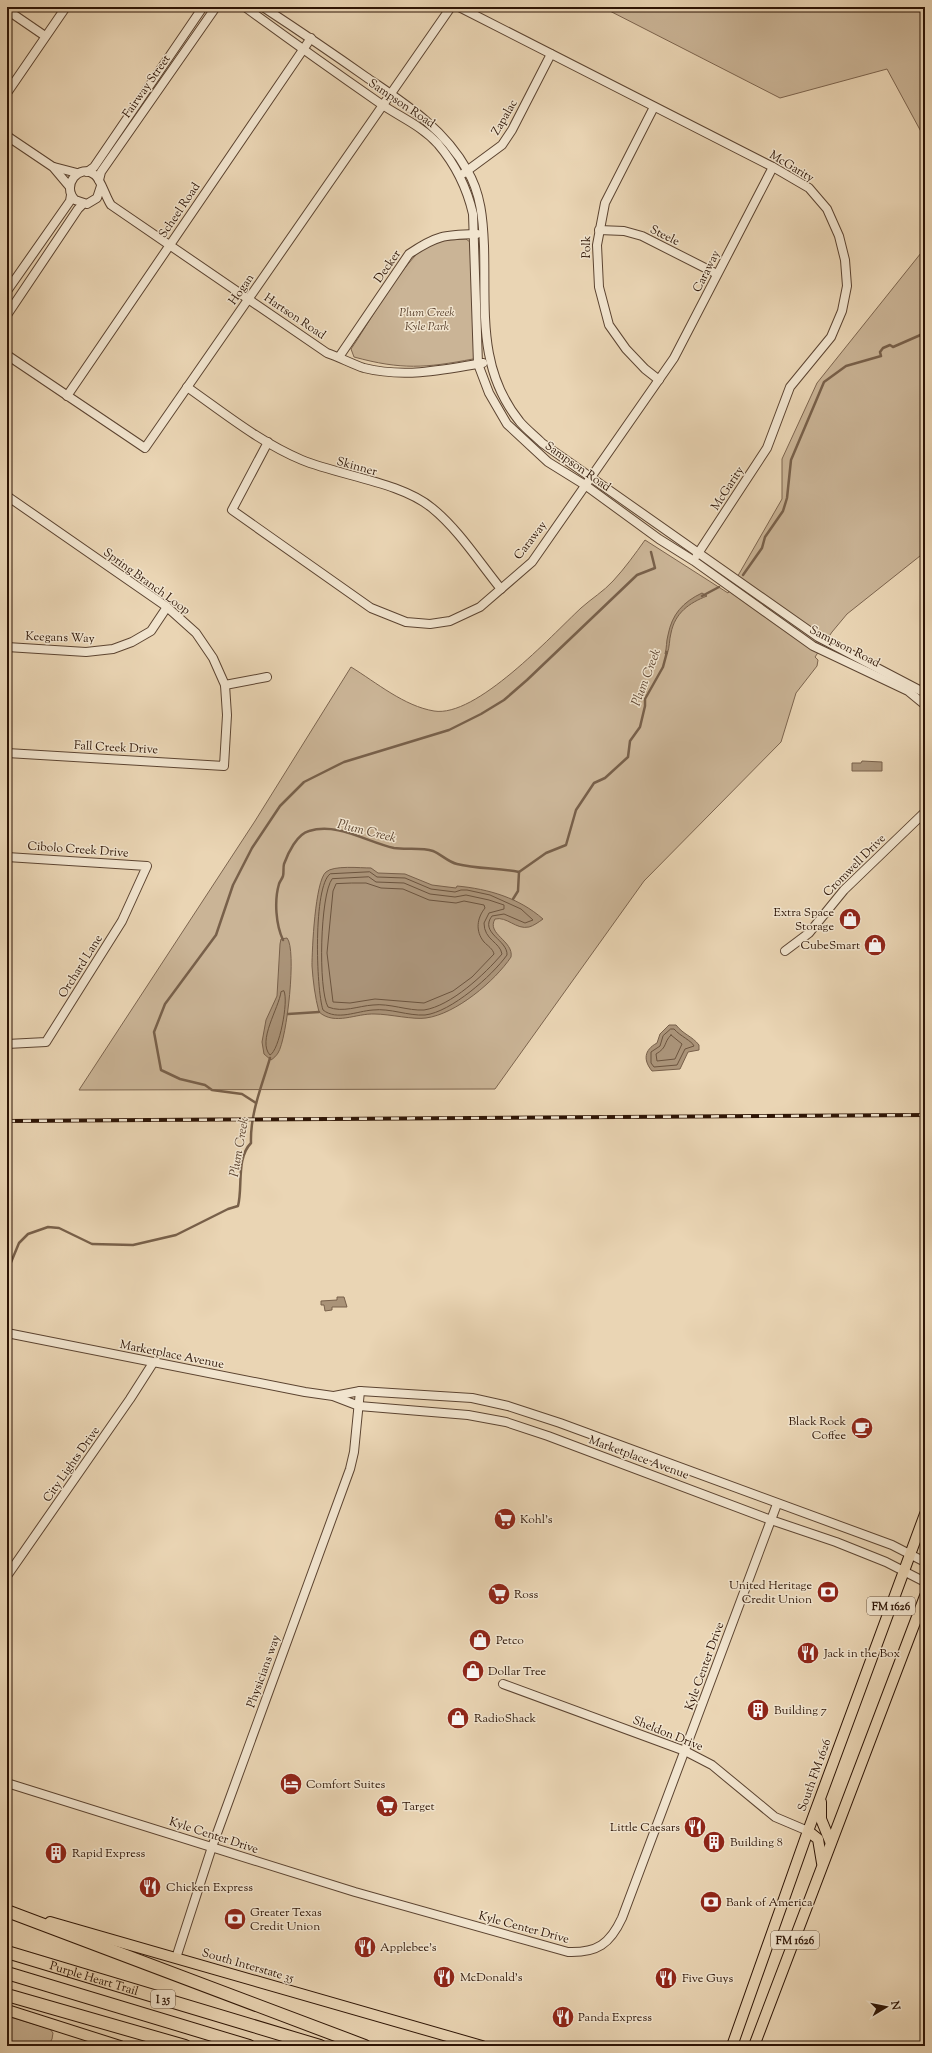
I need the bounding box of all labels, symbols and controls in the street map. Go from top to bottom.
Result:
street label: Fairway Street [118,51,175,122]
street label: Sampson Road [364,75,439,133]
street label: Zapalac [487,96,523,139]
street label: McGarity [766,146,817,187]
street label: Scheel Road [155,179,205,242]
street label: Steele [647,221,683,251]
street label: Polk [578,235,596,259]
street label: Decker [370,246,406,287]
street label: Caraway [689,247,725,296]
street label: Hogan [225,270,259,309]
street label: Hartson Road [260,289,329,344]
park label: Plum Creek Kyle Park [399,304,455,336]
street label: Sampson Road [541,437,614,496]
street label: Skinner [334,453,380,481]
street label: McGarity [707,463,749,514]
street label: Caraway [510,517,552,564]
street label: Spring Branch Loop [99,544,194,620]
street label: Sampson Road [806,621,883,672]
street label: Keegans Way [25,628,95,648]
water label: Plum Creek [628,646,666,709]
street label: Fall Creek Drive [73,737,159,759]
water label: Plum Creek [335,816,398,848]
street label: Cromwell Drive [819,830,890,901]
street label: Cibolo Creek Drive [27,837,129,863]
place label: Extra Space Storage [773,904,834,936]
shop icon: Extra Space Storage [837,906,863,932]
street label: Orchard Lane [54,931,108,1002]
shop icon: CubeSmart [862,932,888,958]
place label: CubeSmart [801,937,860,955]
water label: Plum Creek [226,1116,254,1178]
street label: Marketplace Avenue [118,1336,226,1374]
place label: Black Rock Coffee [789,1413,846,1445]
cafe icon: Black Rock Coffee [849,1415,875,1441]
street label: City Lights Drive [39,1423,105,1506]
street label: Marketplace Avenue [586,1431,692,1485]
supermarket icon: Kohl's [492,1506,518,1532]
place label: Kohl's [520,1511,553,1529]
place label: United Heritage Credit Union [729,1577,812,1609]
bank icon: United Heritage Credit Union [815,1579,841,1605]
supermarket icon: Ross [486,1581,512,1607]
place label: Ross [514,1586,539,1604]
road number: FM 1626 [867,1597,915,1615]
street label: Kyle Center Drive [681,1619,729,1713]
shop icon: Petco [467,1627,493,1653]
street label: Physicians way [242,1632,286,1710]
place label: Petco [496,1632,524,1650]
restaurant icon: Jack in the Box [795,1640,821,1666]
place label: Jack in the Box [823,1645,901,1663]
shop icon: Dollar Tree [460,1658,486,1684]
place label: Dollar Tree [488,1663,547,1681]
building icon: Building 7 [745,1697,771,1723]
place label: Building 7 [774,1702,827,1720]
shop icon: RadioShack [445,1705,471,1731]
place label: RadioShack [474,1710,537,1728]
street label: Sheldon Drive [630,1712,706,1756]
street label: South FM 1626 [793,1736,836,1814]
hotel icon: Comfort Suites [278,1771,304,1797]
place label: Comfort Suites [306,1776,386,1794]
supermarket icon: Target [374,1793,400,1819]
place label: Target [402,1798,435,1816]
street label: Kyle Center Drive [167,1813,261,1859]
restaurant icon: Little Caesars [682,1814,708,1840]
place label: Little Caesars [610,1819,680,1837]
building icon: Building 8 [701,1829,727,1855]
place label: Building 8 [730,1834,783,1852]
building icon: Rapid Express [43,1840,69,1866]
place label: Rapid Express [72,1845,146,1863]
restaurant icon: Chicken Express [137,1874,163,1900]
place label: Chicken Express [166,1879,253,1897]
bank icon: Bank of America [698,1889,724,1915]
place label: Bank of America [726,1894,813,1912]
place label: Greater Texas Credit Union [250,1904,322,1936]
bank icon: Greater Texas Credit Union [222,1906,248,1932]
street label: Kyle Center Drive [477,1907,571,1949]
road number: FM 1626 [771,1931,819,1949]
restaurant icon: Applebee's [352,1934,378,1960]
place label: Applebee's [380,1939,437,1957]
street label: South Interstate 35 [200,1944,296,1988]
street label: Purple Heart Trail [47,1957,141,2001]
restaurant icon: McDonald's [431,1964,457,1990]
restaurant icon: Five Guys [653,1965,679,1991]
place label: McDonald's [460,1969,523,1987]
place label: Five Guys [682,1970,734,1988]
north arrow [866,1987,906,2027]
road number: I 35 [151,1990,175,2008]
text: N [886,1999,904,2011]
restaurant icon: Panda Express [550,2004,576,2030]
place label: Panda Express [578,2009,652,2027]

